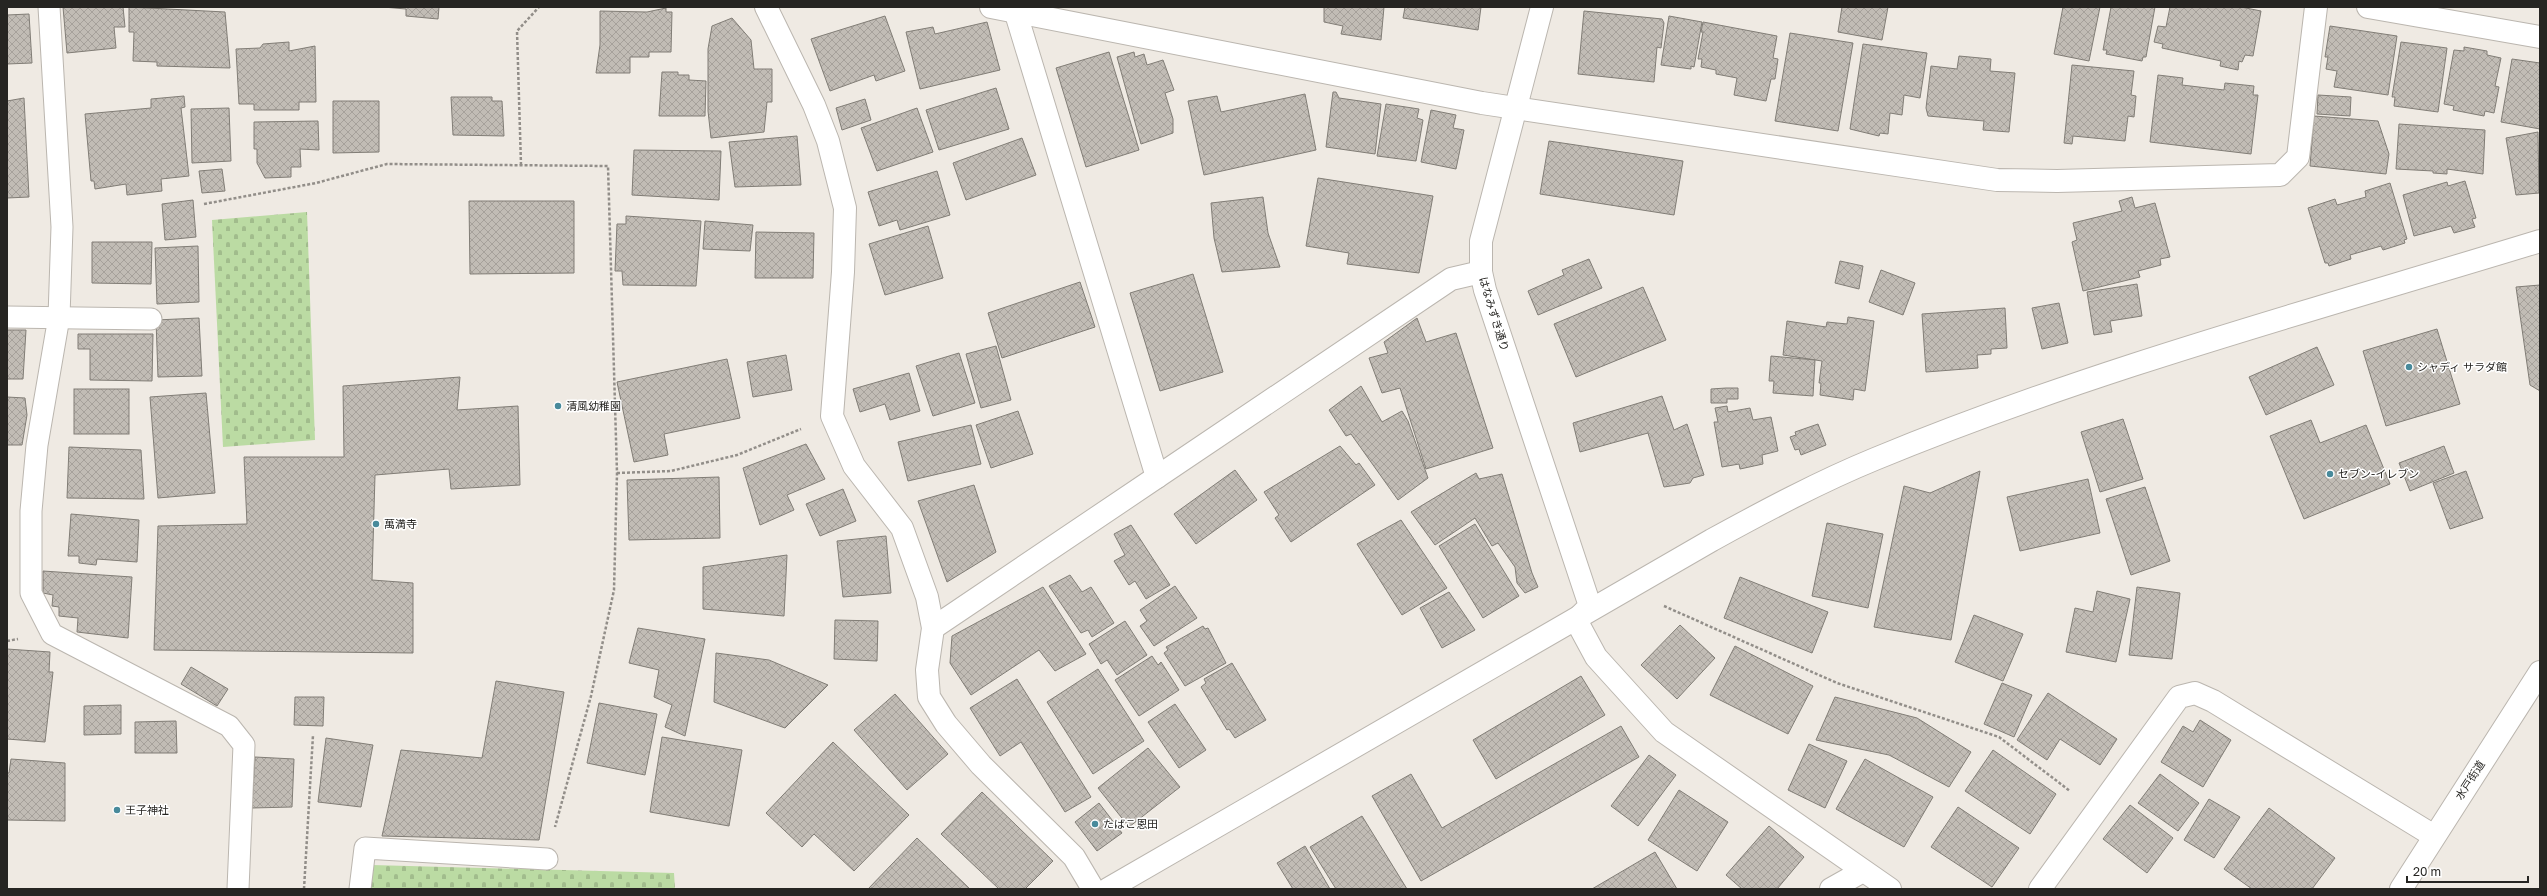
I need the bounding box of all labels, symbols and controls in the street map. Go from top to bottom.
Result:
street label: はなみずき通り [1477,275,1512,353]
place label: シャディ サラダ館 [2417,360,2507,373]
marker: シャディ サラダ館 [2404,362,2414,372]
place label: 清風幼稚園 [566,399,621,412]
marker: 清風幼稚園 [553,401,563,411]
place label: セブン-イレブン [2338,467,2419,480]
marker: セブン-イレブン [2325,469,2335,479]
place label: 萬満寺 [384,517,417,530]
marker: 萬満寺 [371,519,381,529]
street label: 水戸街道 [2452,758,2487,802]
place label: 王子神社 [125,803,169,816]
marker: 王子神社 [112,805,122,815]
place label: たばこ恩田 [1103,817,1158,830]
marker: たばこ恩田 [1090,819,1100,829]
scale bar [2407,858,2528,884]
text: 20 m [2413,864,2441,879]

